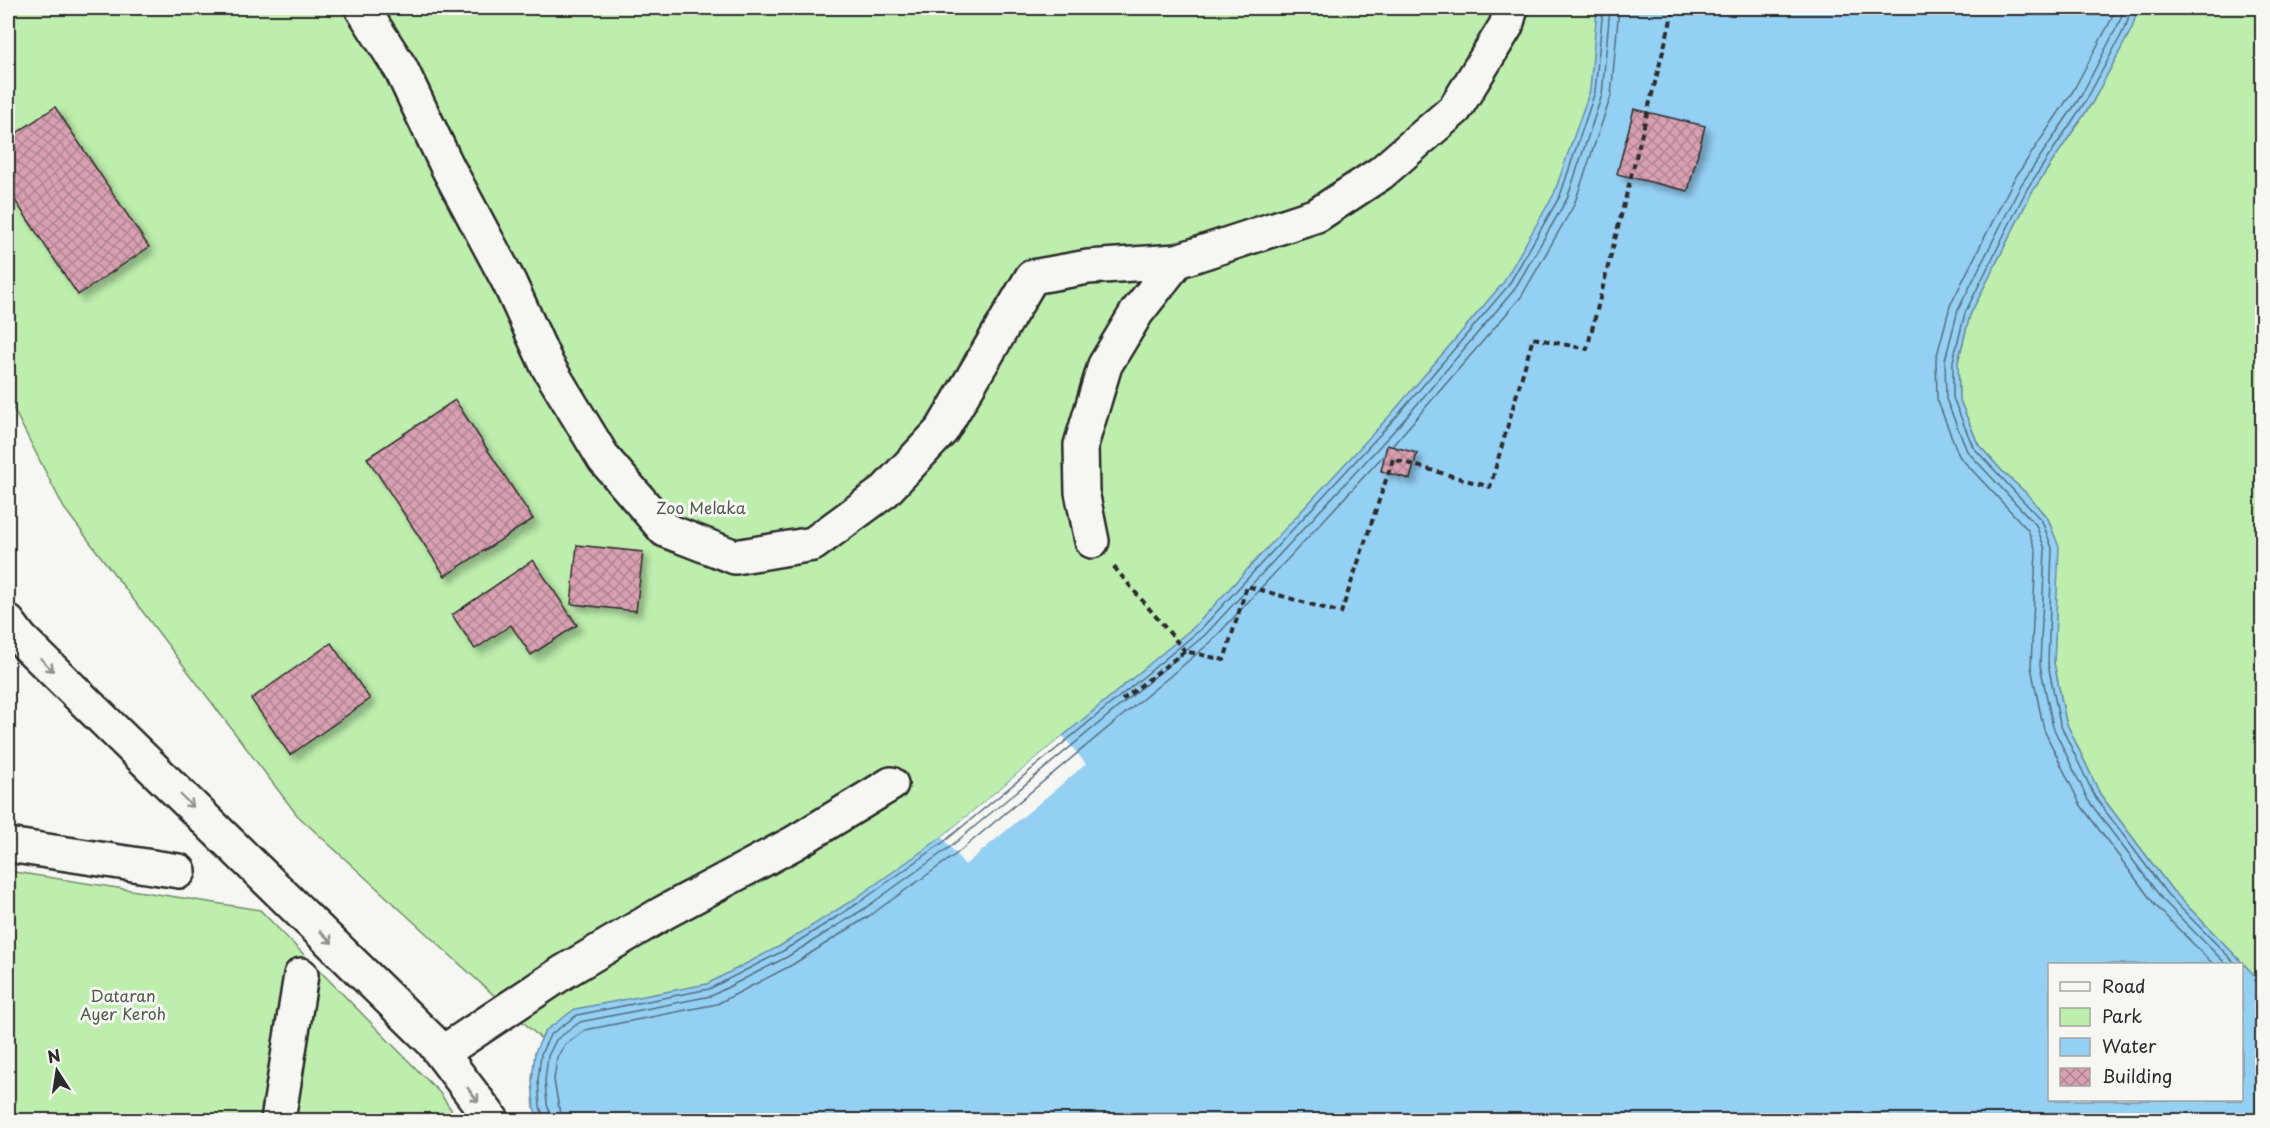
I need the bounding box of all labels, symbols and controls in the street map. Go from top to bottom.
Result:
park label: Zoo Melaka [656,495,746,519]
one-way arrow [40,658,55,672]
one-way arrow [179,794,194,808]
one-way arrow [319,930,334,945]
legend [2048,963,2243,1101]
text: Road [2102,972,2146,999]
park label: Dataran Ayer Keroh [80,983,166,1025]
text: Park [2102,1002,2142,1029]
text: Water [2102,1032,2157,1059]
north arrow [27,1041,87,1101]
text: N [45,1042,62,1068]
text: Building [2102,1062,2172,1089]
one-way arrow [467,1087,480,1103]

